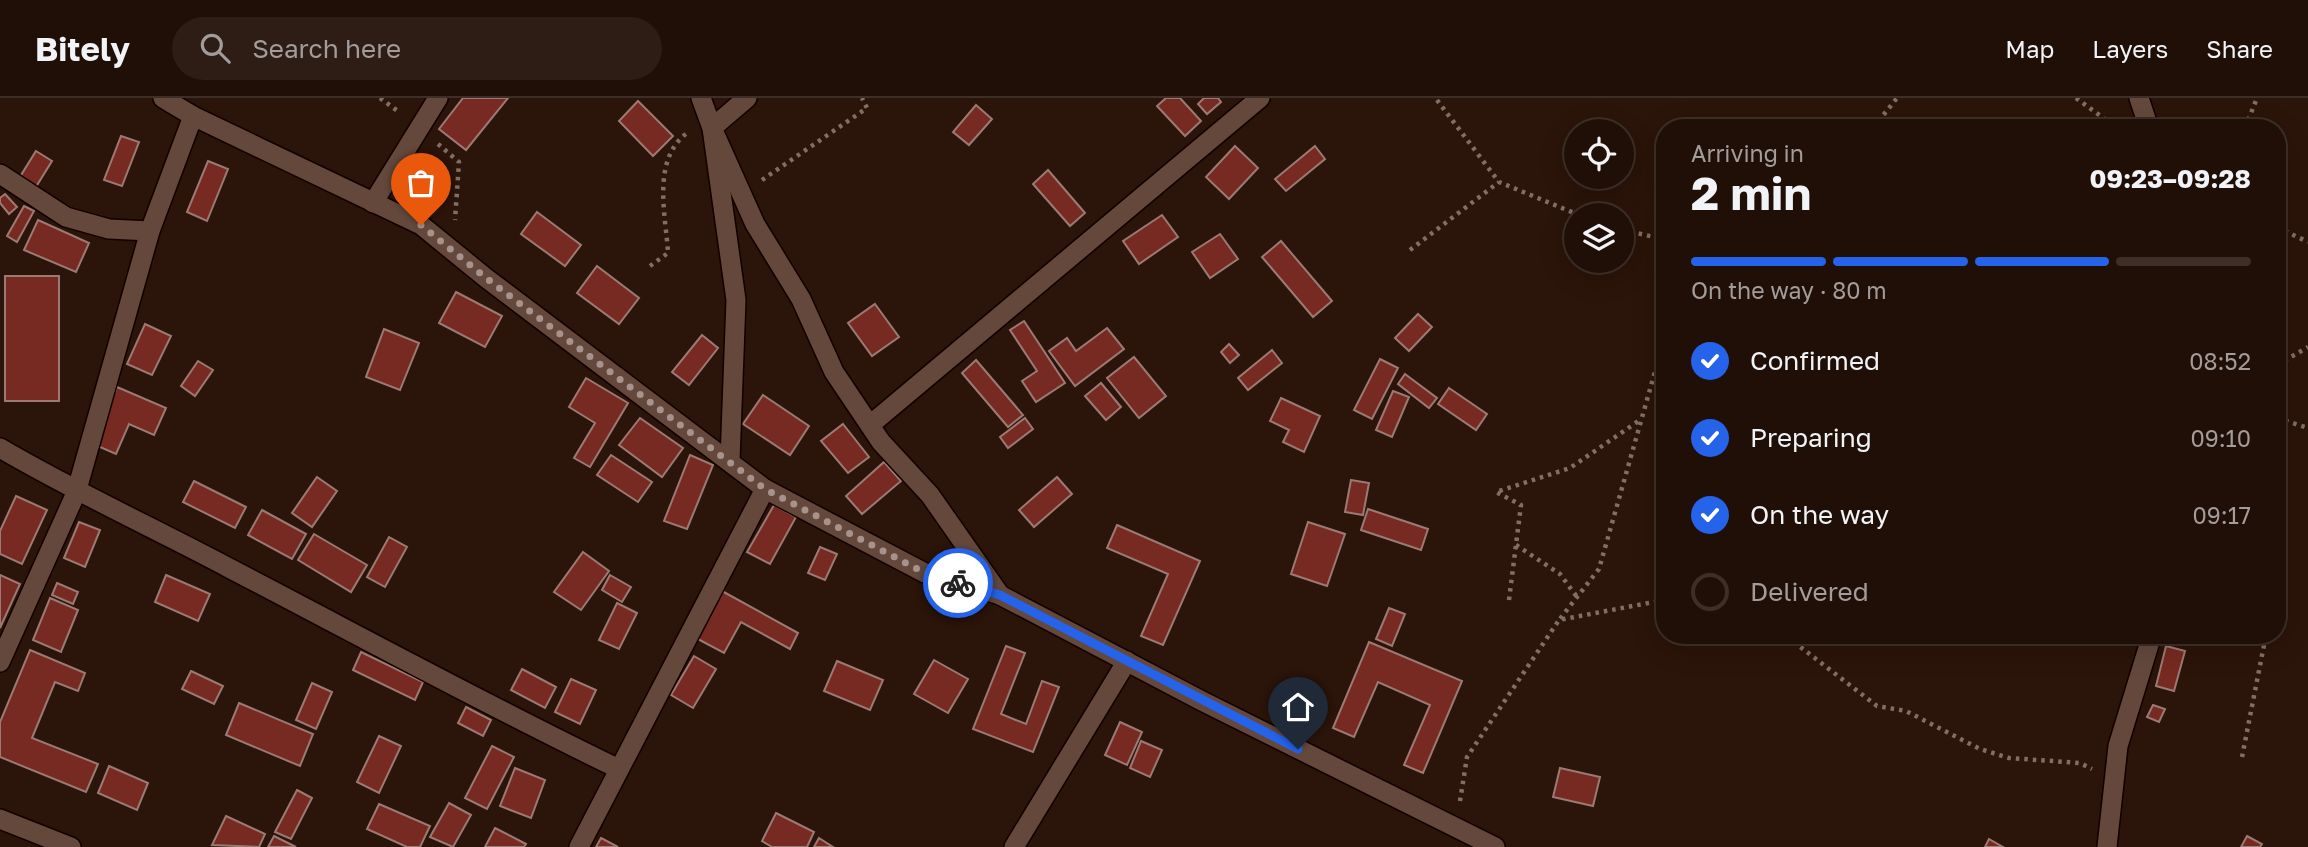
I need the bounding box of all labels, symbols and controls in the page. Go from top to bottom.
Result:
search box [172,17,662,80]
text: Bitely [35,29,130,68]
icon: search [196,29,234,67]
text: Search here [252,33,401,64]
text: Map [2005,34,2054,63]
text: Layers [2092,34,2168,63]
text: Share [2206,34,2273,63]
map controls [1564,119,1634,273]
button: locate [1564,119,1634,189]
text: Arriving in [1691,139,1804,167]
pin [391,153,451,225]
text: 09:23–09:28 [2090,163,2251,194]
icon: bag [402,164,440,202]
text: 2 min [1691,165,1811,220]
button: layers [1564,203,1634,273]
text: On the way · 80 m [1691,276,1887,304]
icon: check [1691,342,1729,380]
text: Confirmed [1750,345,1880,376]
text: 08:52 [2189,347,2251,375]
icon: check [1691,419,1729,457]
text: Preparing [1750,422,1872,453]
text: 09:10 [2191,424,2251,452]
icon: check [1691,496,1729,534]
text: On the way [1750,499,1889,530]
text: 09:17 [2193,501,2251,529]
courier [923,548,993,618]
icon: bike [939,564,977,602]
text: Delivered [1750,576,1869,607]
pin [1268,677,1328,749]
icon: home [1279,688,1317,726]

